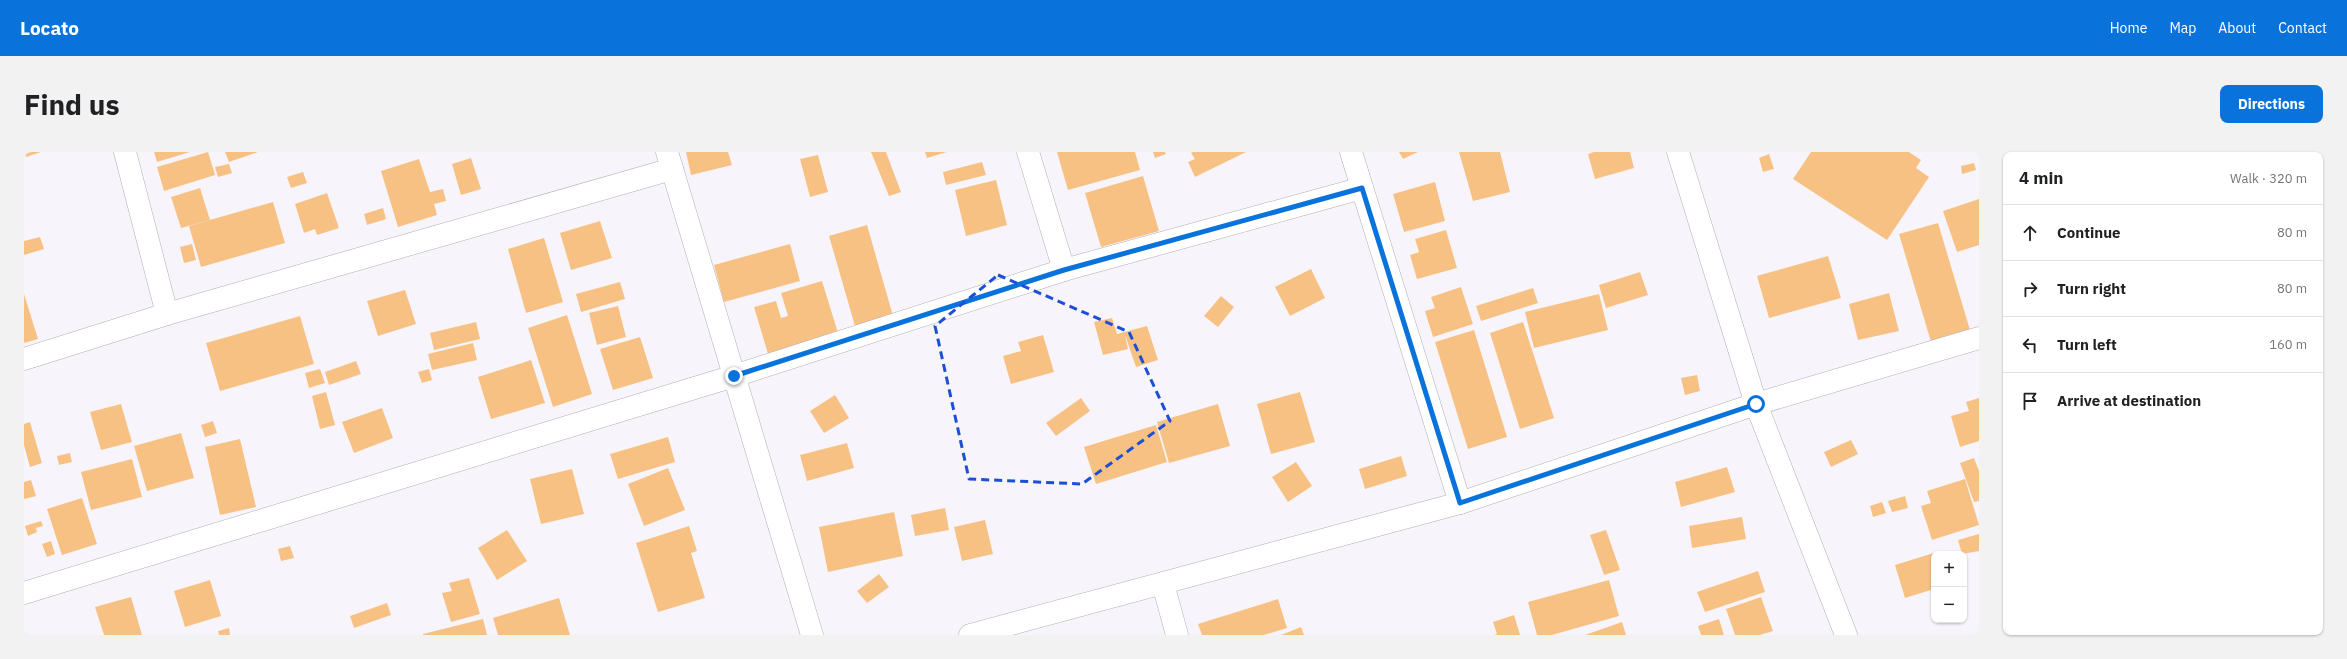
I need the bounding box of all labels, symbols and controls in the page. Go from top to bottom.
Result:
text: Locato [20,16,79,40]
text: Home [2110,19,2147,37]
text: Map [2169,19,2196,37]
text: About [2218,19,2256,37]
text: Contact [2278,19,2327,37]
button: Directions [2220,85,2323,123]
text: Find us [24,86,120,123]
text: 4 min [2019,167,2063,189]
text: Walk · 320 m [2230,170,2307,187]
icon: ahead [2019,222,2041,244]
text: Continue [2057,223,2121,242]
text: 80 m [2277,224,2307,241]
icon: right [2019,278,2041,300]
text: Turn right [2057,279,2126,298]
text: 80 m [2277,280,2307,297]
icon: left [2019,334,2041,356]
text: Turn left [2057,335,2117,354]
text: 160 m [2269,336,2307,353]
route end [725,367,743,385]
icon: arrive [2019,390,2041,412]
text: Arrive at destination [2057,391,2201,410]
route start [1747,395,1765,413]
map controls [1931,551,1967,623]
button: + [1931,551,1967,587]
button: − [1931,587,1967,623]

